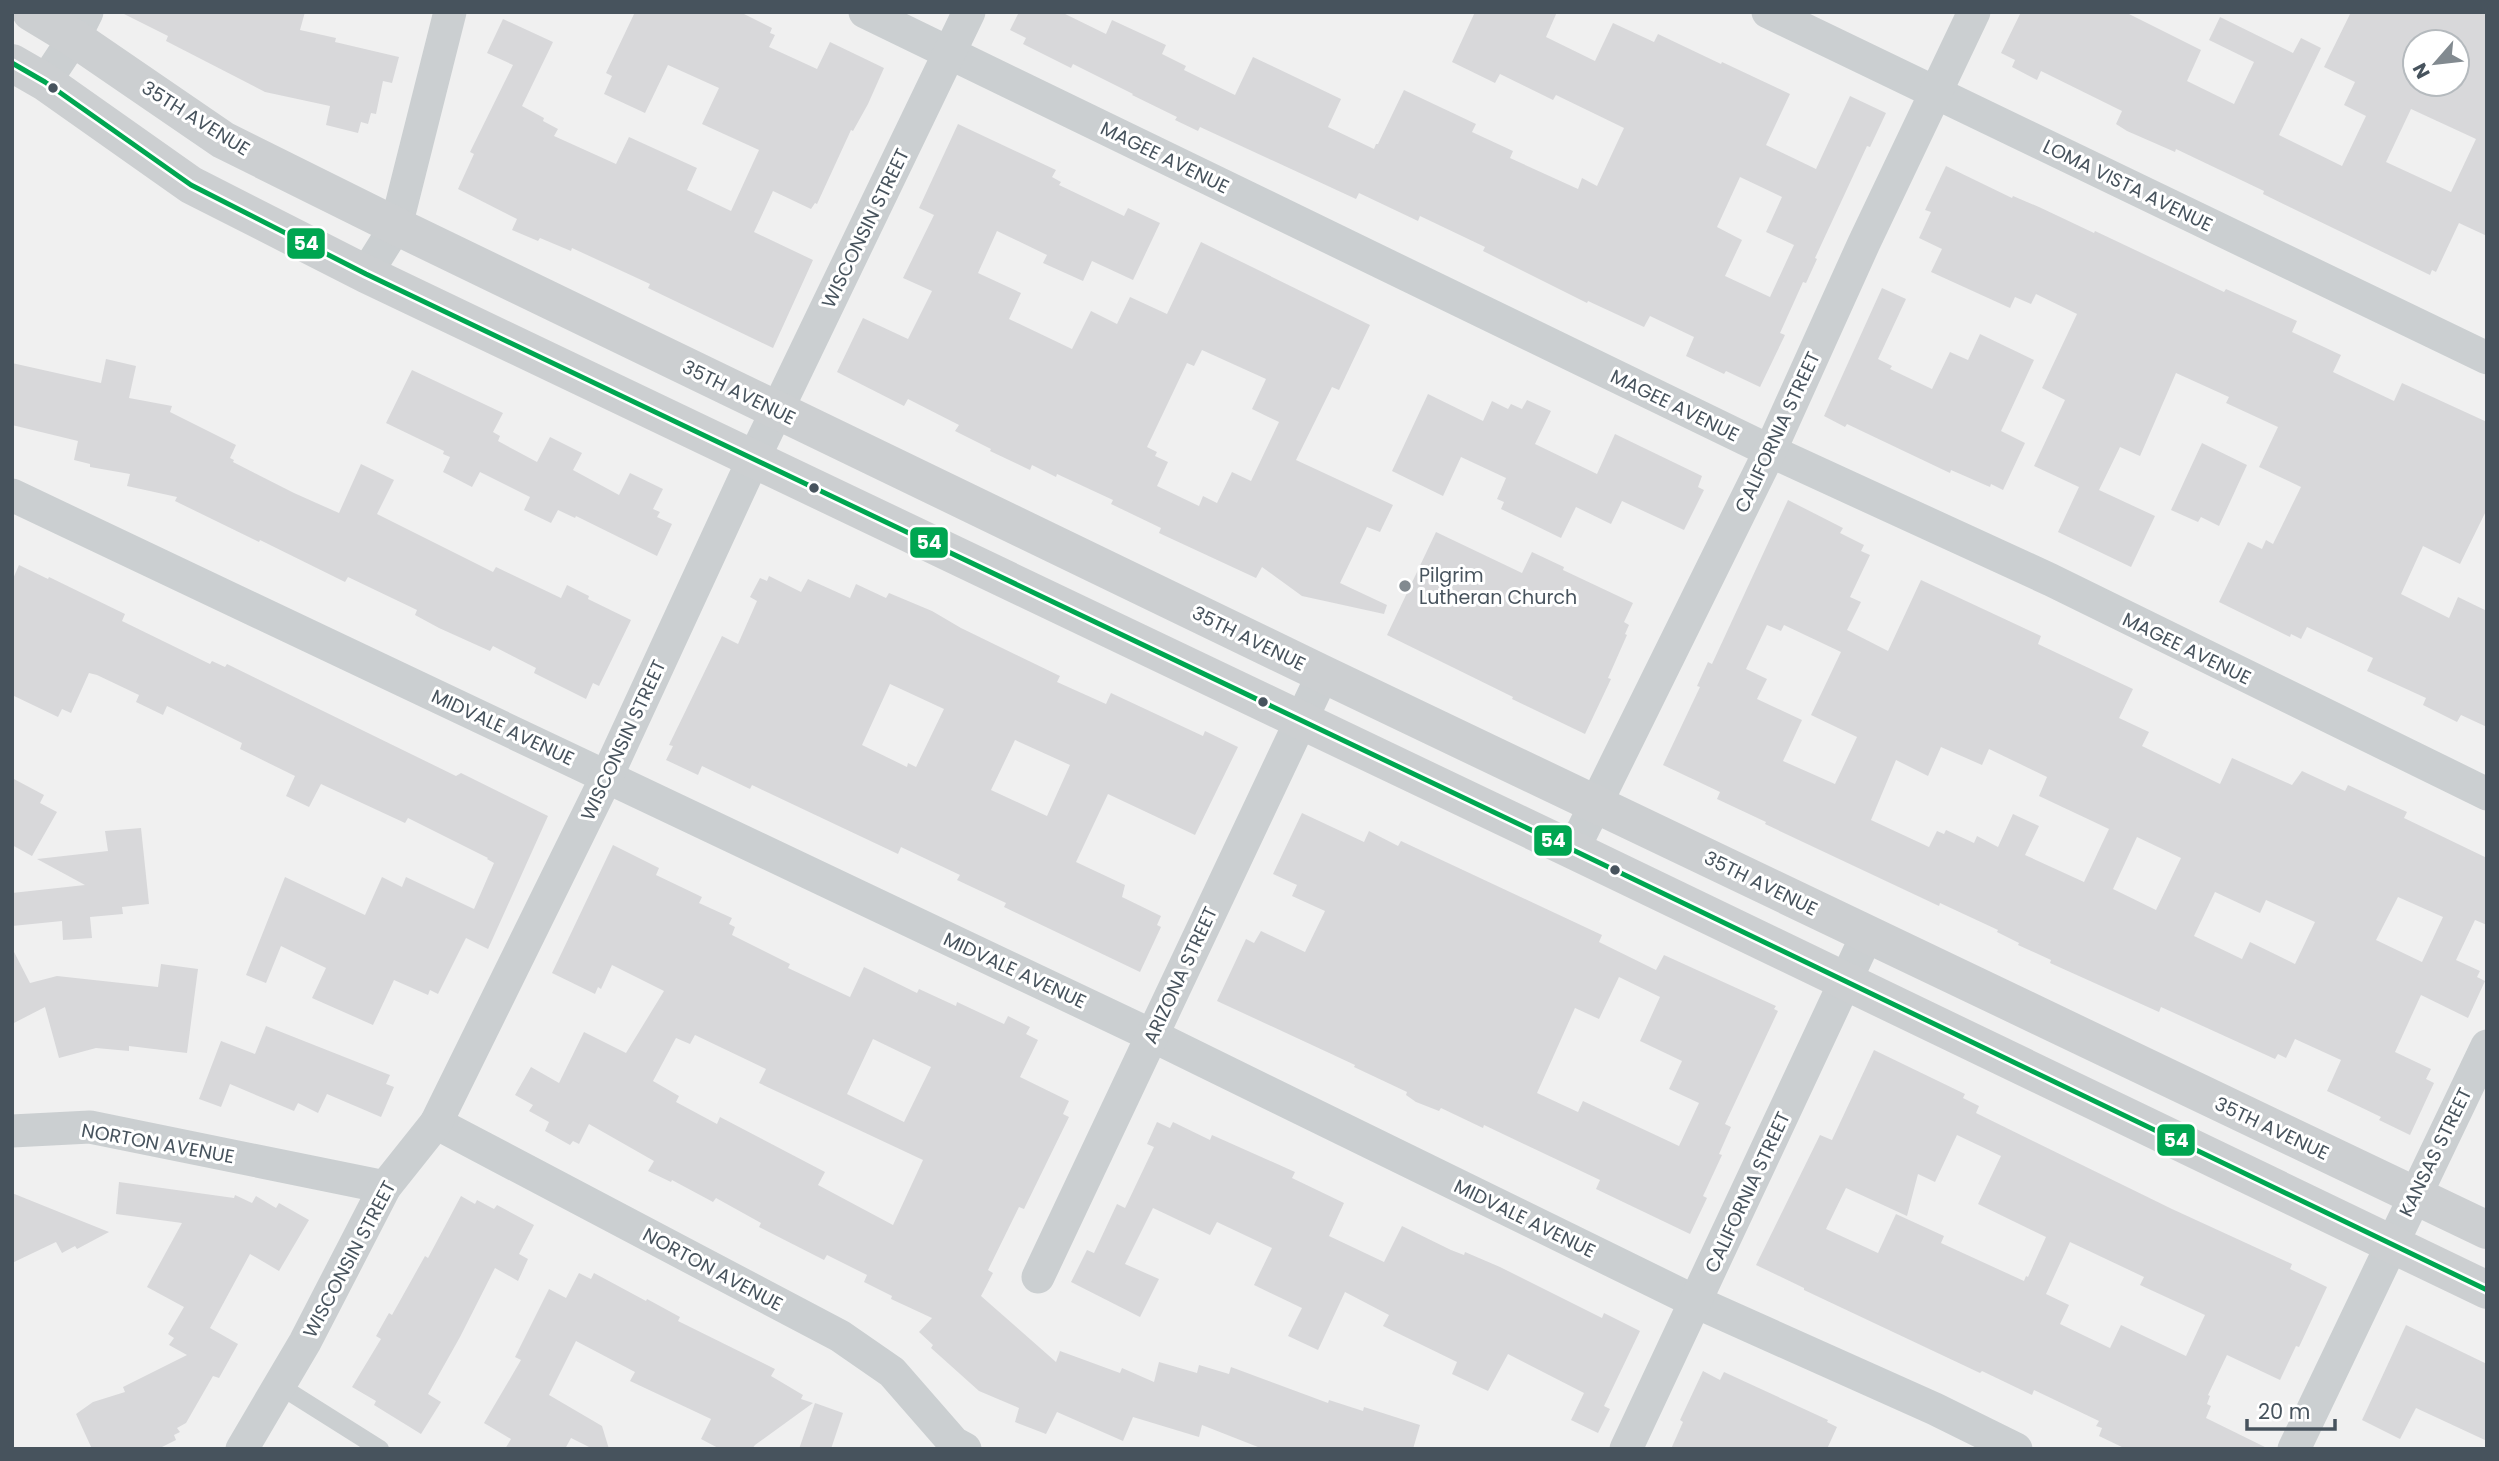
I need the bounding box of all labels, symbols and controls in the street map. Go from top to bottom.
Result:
north arrow [2401,28,2471,98]
text: N [2406,58,2437,83]
street label: 35TH AVENUE [136,74,255,162]
unlabelled marker [46,81,60,95]
street label: MAGEE AVENUE [1096,115,1234,200]
street label: LOMA VISTA AVENUE [2038,133,2217,238]
street label: WISCONSIN STREET [815,144,916,312]
line badge: 54 [286,227,326,260]
text: 54 [293,230,319,257]
street label: CALIFORNIA STREET [1728,347,1827,517]
street label: 35TH AVENUE [678,353,800,432]
street label: MAGEE AVENUE [1606,363,1744,448]
unlabelled marker [807,481,821,495]
line badge: 54 [909,526,949,559]
text: 54 [916,529,942,556]
place label: Pilgrim Lutheran Church [1419,562,1577,611]
marker: Pilgrim Lutheran Church [1397,578,1413,594]
street label: 35TH AVENUE [1188,599,1310,678]
street label: MAGEE AVENUE [2118,606,2256,691]
street label: WISCONSIN STREET [574,655,673,825]
street label: MIDVALE AVENUE [427,683,578,772]
unlabelled marker [1256,695,1270,709]
line badge: 54 [1533,824,1573,857]
text: 54 [1540,827,1566,854]
street label: 35TH AVENUE [1700,844,1822,923]
unlabelled marker [1608,863,1622,877]
street label: ARIZONA STREET [1137,902,1224,1048]
street label: MIDVALE AVENUE [939,926,1090,1015]
street label: KANSAS STREET [2393,1083,2478,1221]
street label: 35TH AVENUE [2210,1090,2333,1167]
street label: CALIFORNIA STREET [1698,1107,1797,1277]
street label: NORTON AVENUE [79,1117,236,1170]
line badge: 54 [2156,1123,2196,1157]
text: 54 [2163,1127,2189,1154]
street label: MIDVALE AVENUE [1449,1172,1600,1264]
street label: WISCONSIN STREET [297,1176,402,1343]
street label: NORTON AVENUE [638,1221,787,1318]
scale bar [2247,1388,2334,1432]
text: 20 m [2258,1397,2311,1426]

